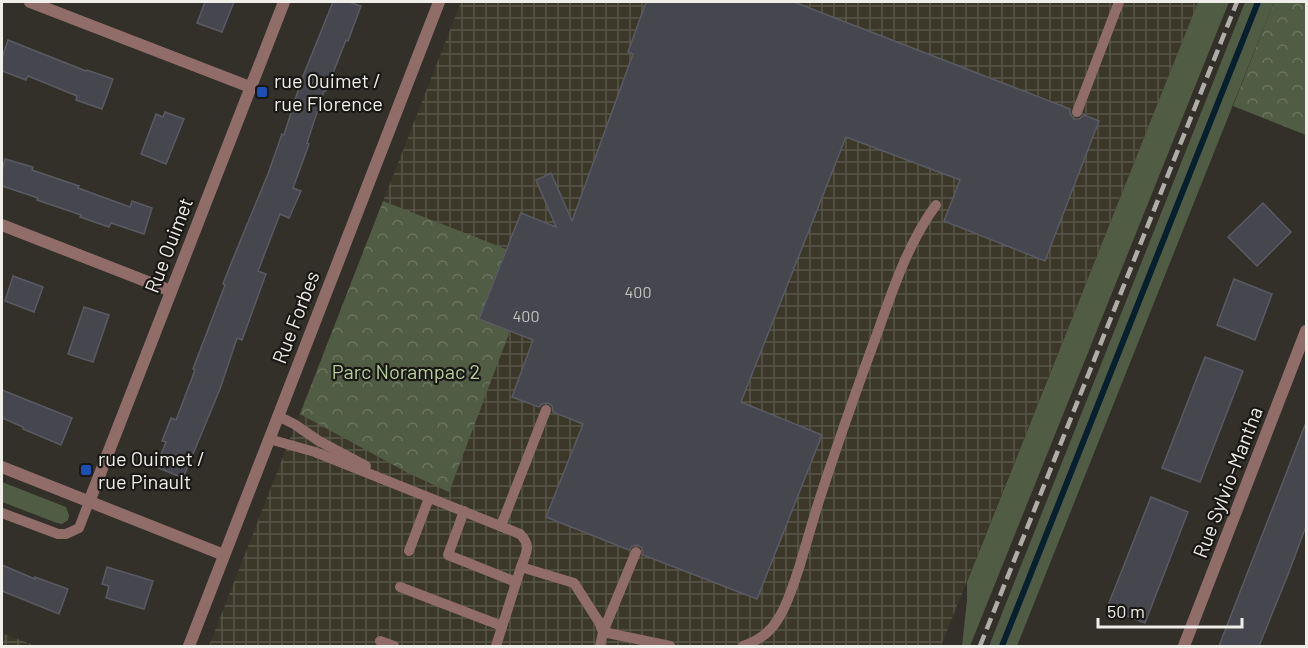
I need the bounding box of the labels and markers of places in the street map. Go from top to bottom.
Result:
place label: rue Ouimet / rue Florence [274,68,383,115]
marker: rue Ouimet / rue Florence [255,85,269,99]
place label: rue Ouimet / rue Pinault [98,446,205,493]
marker: rue Ouimet / rue Pinault [79,463,93,477]

